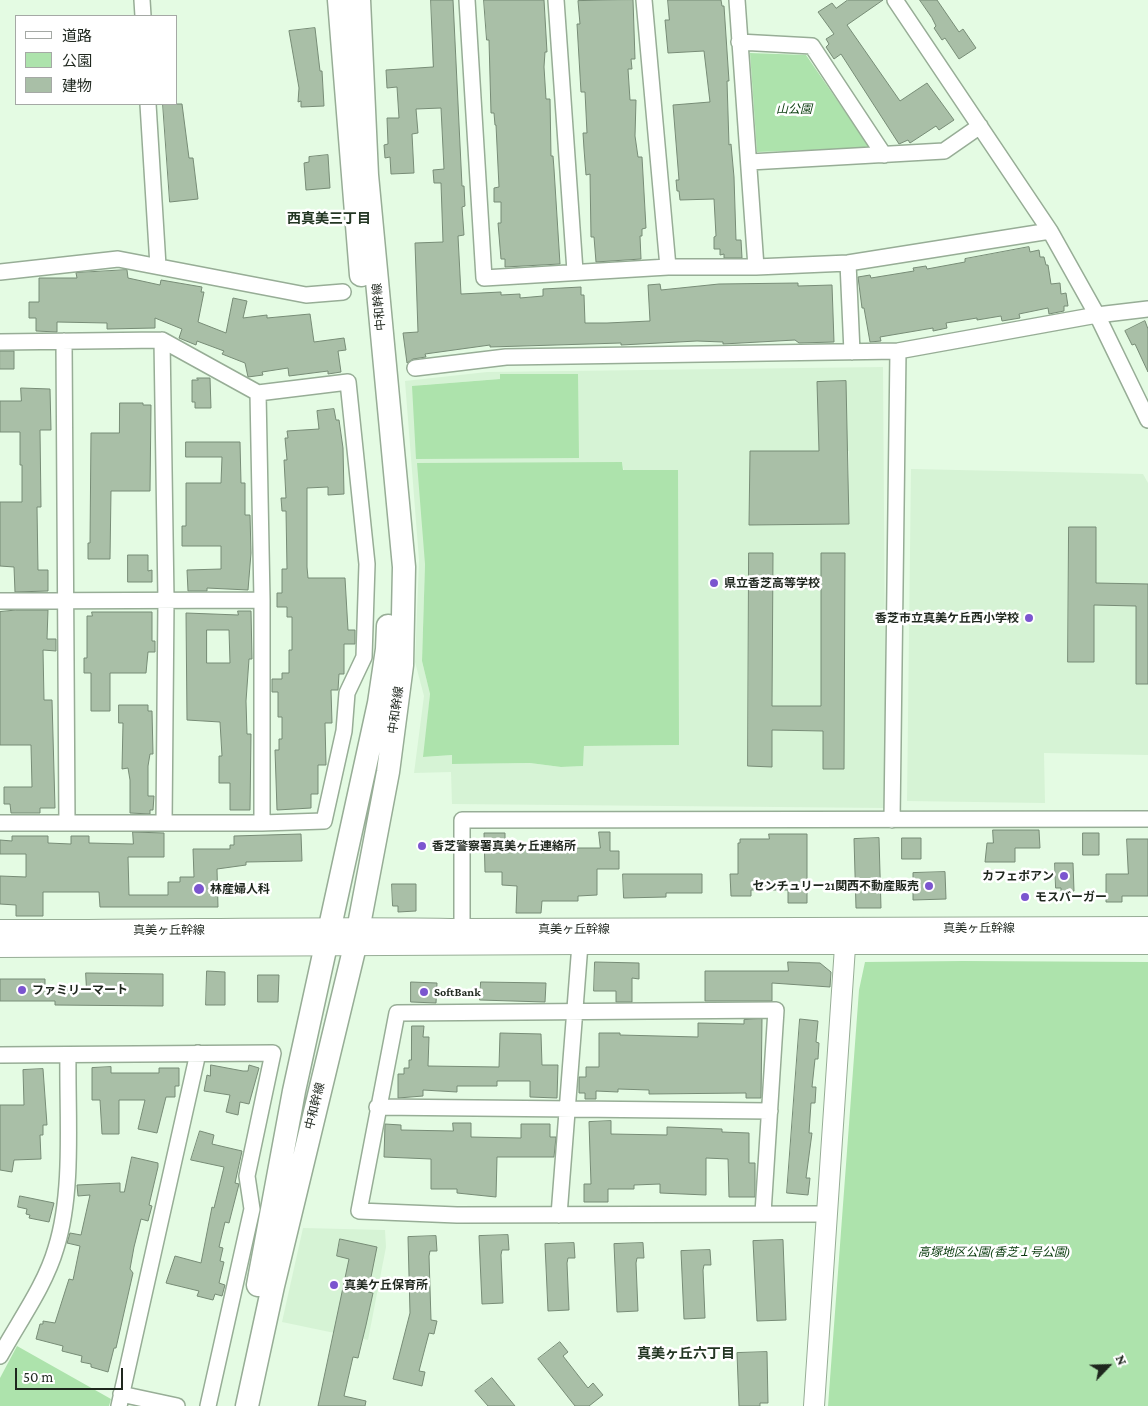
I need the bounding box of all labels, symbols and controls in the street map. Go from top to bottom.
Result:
legend [15,15,178,105]
text: 道路 [62,28,92,44]
text: 公園 [62,53,92,69]
text: 建物 [62,78,92,94]
park label: 山公園 [776,102,812,116]
district label: 西真美三丁目 [287,211,371,227]
street label: 中和幹線 [370,282,388,332]
place label: 県立香芝高等学校 [724,576,820,590]
marker: 県立香芝高等学校 [708,577,720,589]
place label: 香芝市立真美ケ丘西小学校 [875,611,1019,625]
marker: 香芝市立真美ケ丘西小学校 [1023,612,1035,624]
street label: 中和幹線 [386,685,406,735]
place label: 香芝警察署真美ヶ丘連絡所 [432,839,576,853]
marker: 香芝警察署真美ヶ丘連絡所 [416,840,428,852]
place label: カフェポアン [982,869,1054,883]
marker: カフェポアン [1058,870,1070,882]
place label: センチュリー21関西不動産販売 [752,879,919,893]
marker: センチュリー21関西不動産販売 [923,880,935,892]
marker: 林産婦人科 [192,882,206,896]
place label: 林産婦人科 [210,882,270,896]
place label: モスバーガー [1035,890,1107,904]
marker: モスバーガー [1019,891,1031,903]
street label: 真美ヶ丘幹線 [943,921,1015,935]
street label: 真美ヶ丘幹線 [538,922,610,936]
street label: 真美ヶ丘幹線 [133,923,205,937]
place label: ファミリーマート [32,983,128,997]
marker: ファミリーマート [16,984,28,996]
place label: SoftBank [434,985,481,999]
marker: SoftBank [418,986,430,998]
street label: 中和幹線 [302,1081,328,1131]
park label: 高塚地区公園(香芝１号公園) [918,1245,1070,1259]
place label: 真美ケ丘保育所 [344,1278,428,1292]
marker: 真美ケ丘保育所 [328,1279,340,1291]
north arrow [1083,1341,1133,1391]
district label: 真美ヶ丘六丁目 [637,1346,735,1362]
text: N [1112,1352,1131,1368]
scale bar [18,1358,125,1390]
text: 50 m [23,1369,53,1385]

